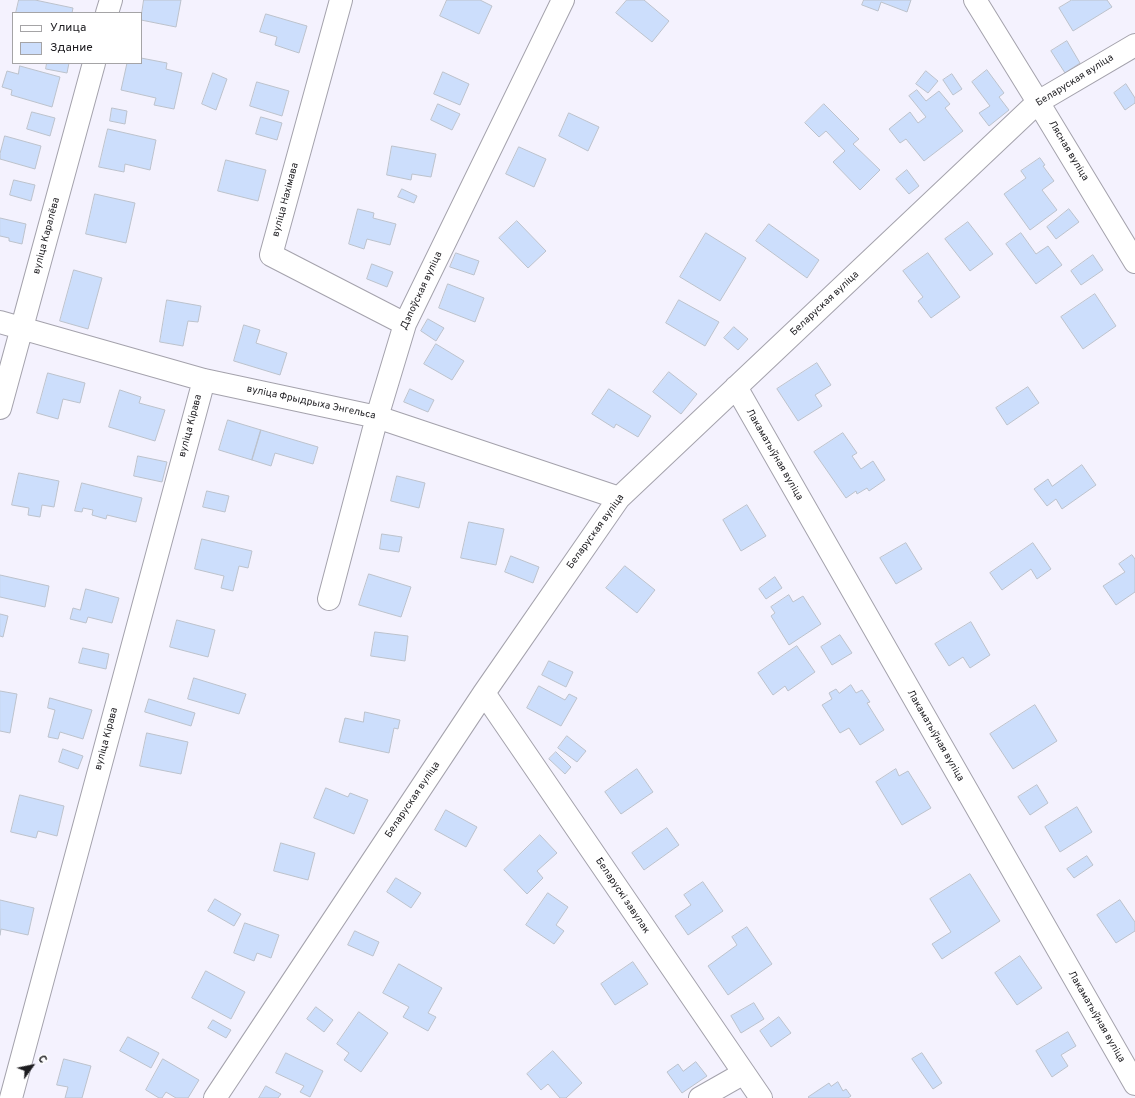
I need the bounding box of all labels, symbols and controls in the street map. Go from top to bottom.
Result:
legend [12,12,142,64]
text: Улица [50,20,86,36]
text: Здание [50,40,93,56]
street label: Беларуская вуліца [1034,52,1116,110]
street label: Лясная вуліца [1045,119,1091,183]
street label: вуліца Нахімава [270,162,302,238]
street label: вуліца Каралёва [31,196,63,276]
street label: Дэпоўская вуліца [399,250,445,332]
street label: Беларуская вуліца [788,269,862,339]
street label: вуліца Фрыдрыха Энгельса [245,383,377,423]
street label: вуліца Кірава [177,393,205,459]
street label: Лакаматыўная вуліца [743,407,805,503]
street label: Беларуская вуліца [565,492,627,572]
street label: Лакаматыўная вуліца [904,688,966,784]
street label: вуліца Кірава [93,706,121,772]
street label: Беларуская вуліца [383,760,443,840]
street label: Беларускі завулак [592,856,652,936]
street label: Лакаматыўная вуліца [1065,969,1127,1065]
north arrow [12,1046,52,1086]
text: С [34,1053,50,1066]

